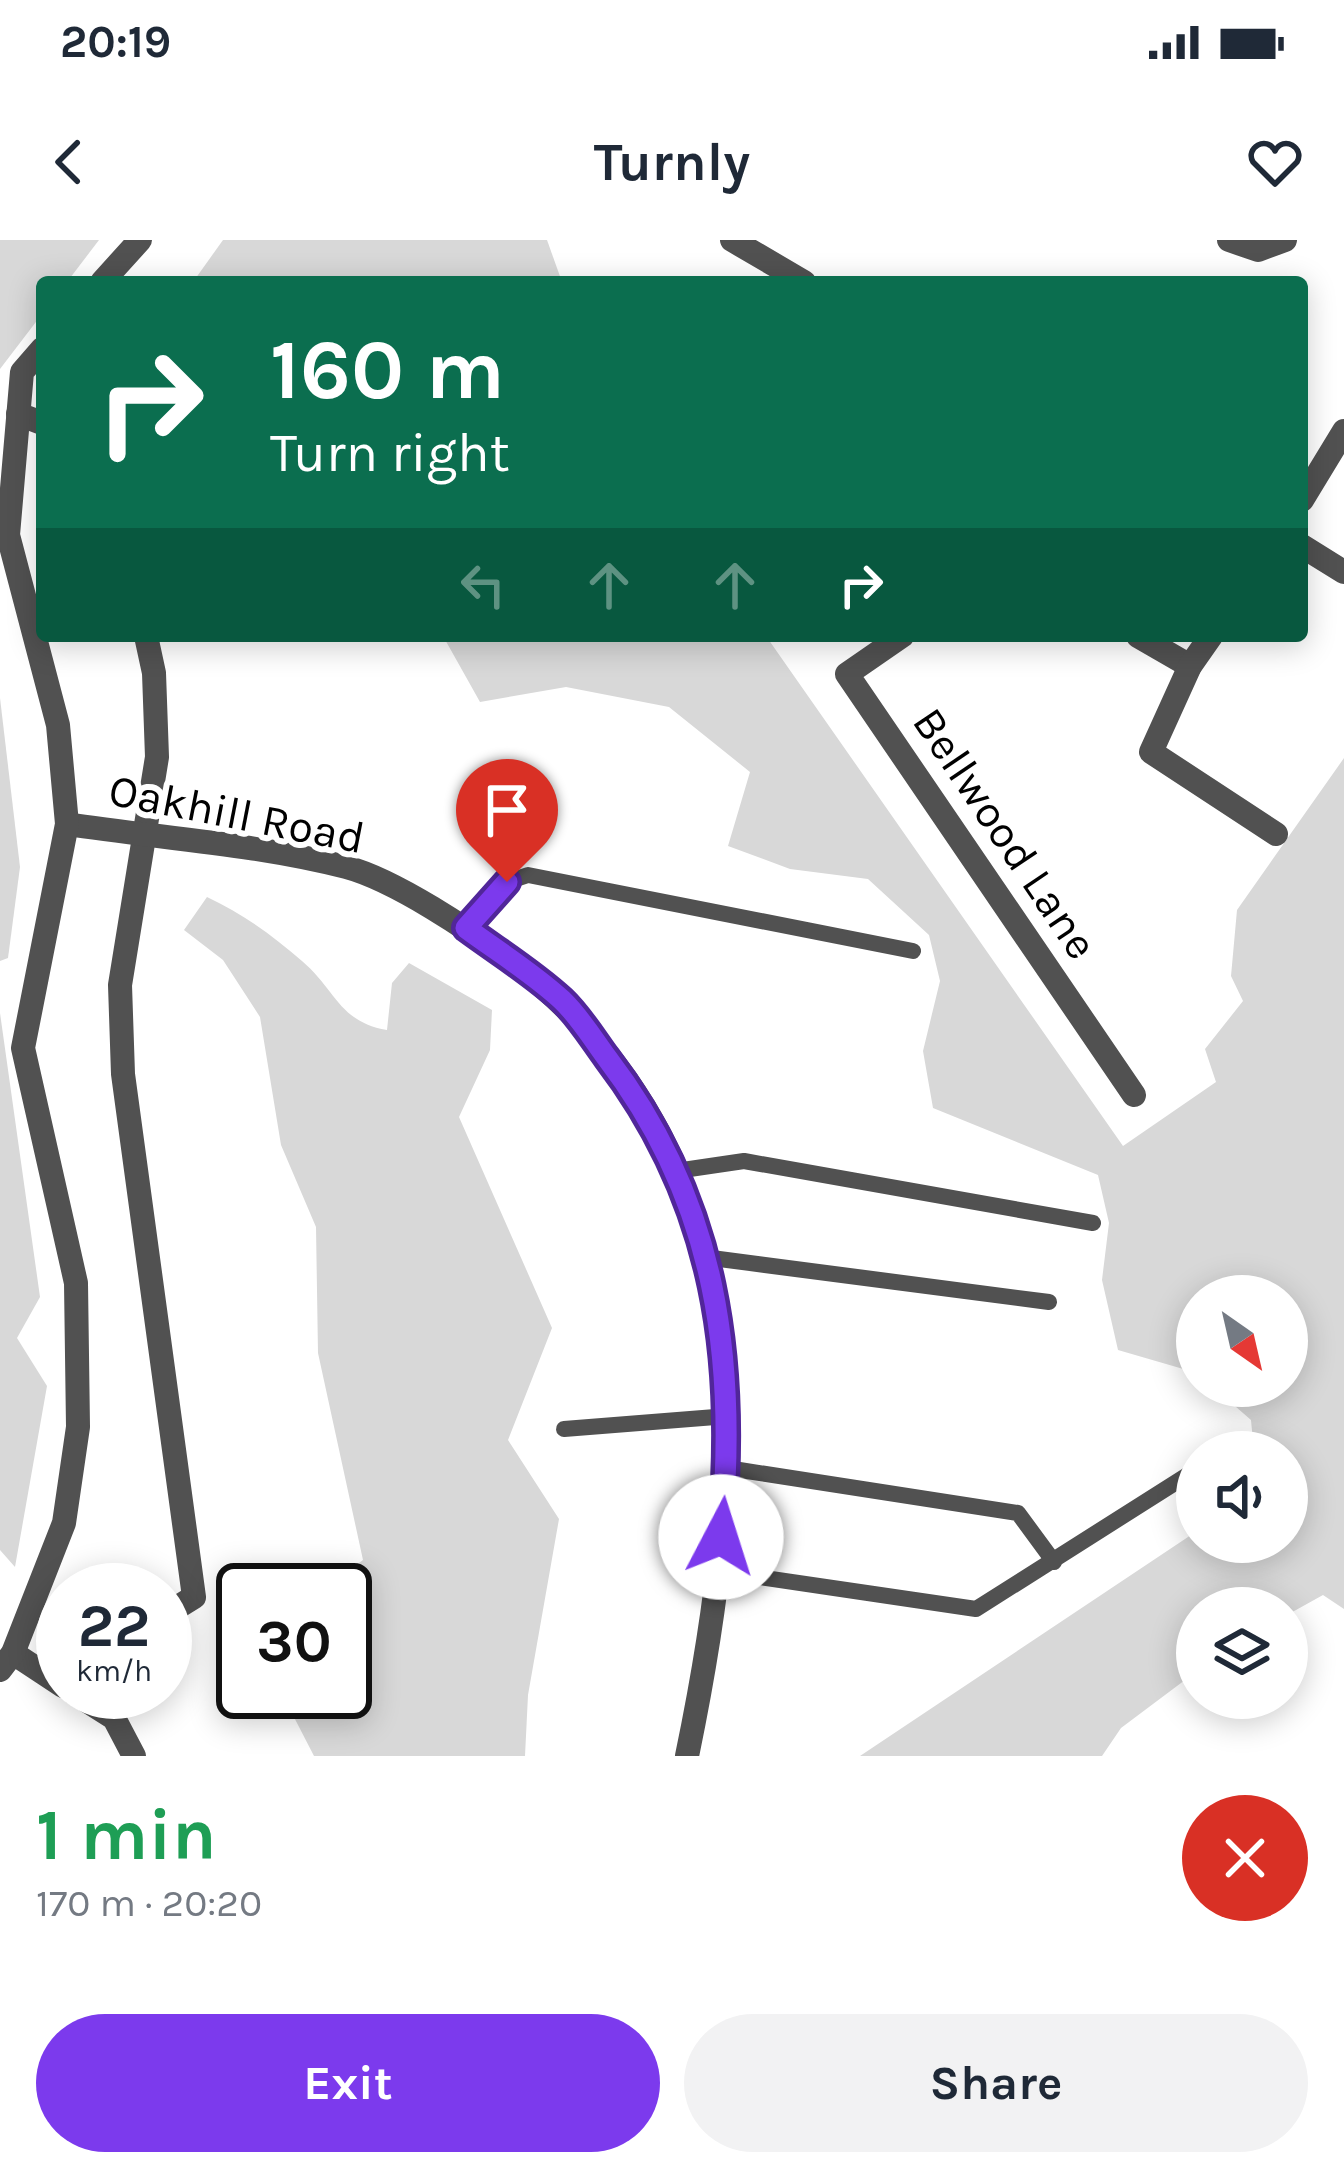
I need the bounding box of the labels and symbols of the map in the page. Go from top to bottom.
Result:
street label: Bellwood Lane [902,698,1108,969]
pin [456,759,558,882]
street label: Oakhill Road [105,764,369,864]
north arrow [1176,1275,1308,1407]
position arrow [658,1474,784,1600]
speed limit sign: 30 [216,1563,372,1719]

